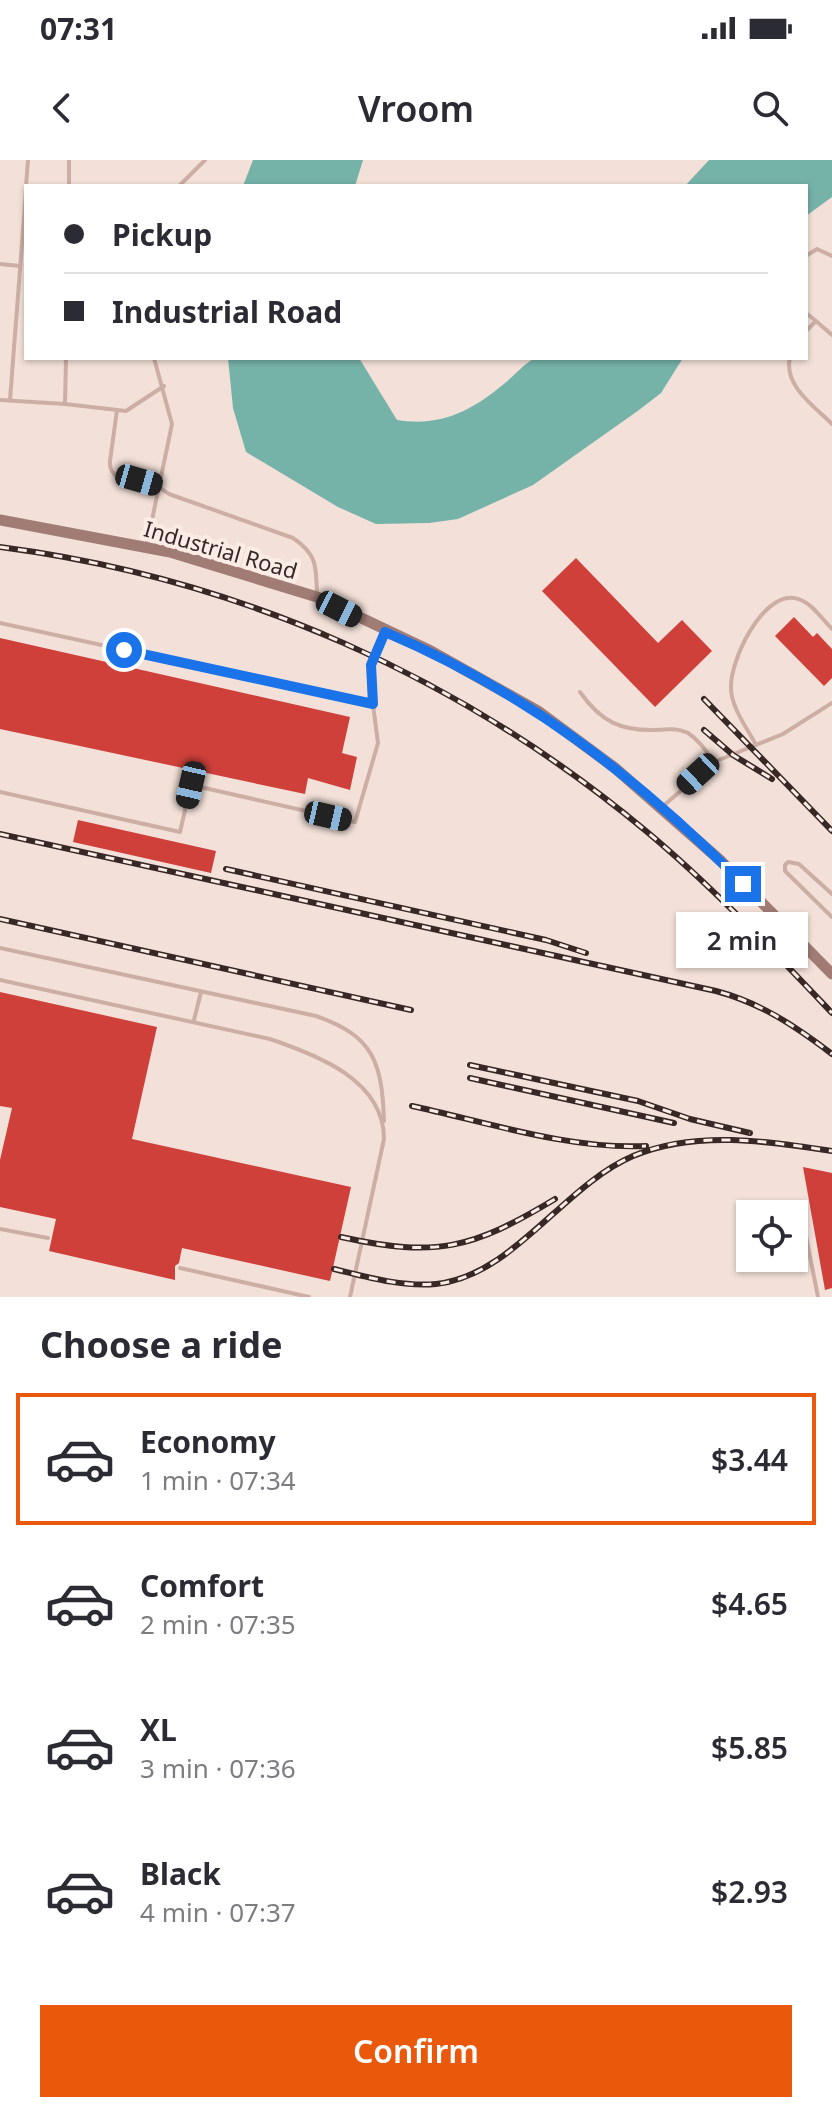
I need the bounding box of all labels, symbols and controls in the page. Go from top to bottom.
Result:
text: 07:31 [40,8,117,49]
text: Vroom [358,84,474,133]
icon: back [40,86,84,130]
icon: search [748,86,792,130]
text: Pickup [112,214,212,255]
text: Industrial Road [112,291,342,332]
car [113,462,165,498]
street label: Industrial Road [141,513,301,585]
car [312,587,366,631]
route start [106,632,142,668]
car [672,749,724,799]
car [174,759,208,811]
car [302,799,354,833]
route end [725,866,761,902]
callout: 2 min [677,912,809,968]
text: 2 min [707,922,777,958]
map controls [736,1200,808,1272]
button: locate [736,1200,808,1272]
text: Choose a ride [40,1320,282,1369]
text: Economy [140,1421,276,1462]
icon: car [44,1423,116,1495]
text: $3.44 [711,1439,788,1480]
text: 1 min · 07:34 [140,1462,296,1498]
text: Comfort [140,1565,264,1606]
icon: car [44,1567,116,1639]
text: $4.65 [711,1583,788,1624]
text: 2 min · 07:35 [140,1606,296,1642]
text: XL [140,1709,177,1750]
icon: car [44,1711,116,1783]
text: $5.85 [711,1727,788,1768]
text: 3 min · 07:36 [140,1750,296,1786]
text: Black [140,1853,221,1894]
icon: car [44,1855,116,1927]
text: $2.93 [711,1871,788,1912]
text: 4 min · 07:37 [140,1894,296,1930]
button: Confirm [40,2005,792,2097]

